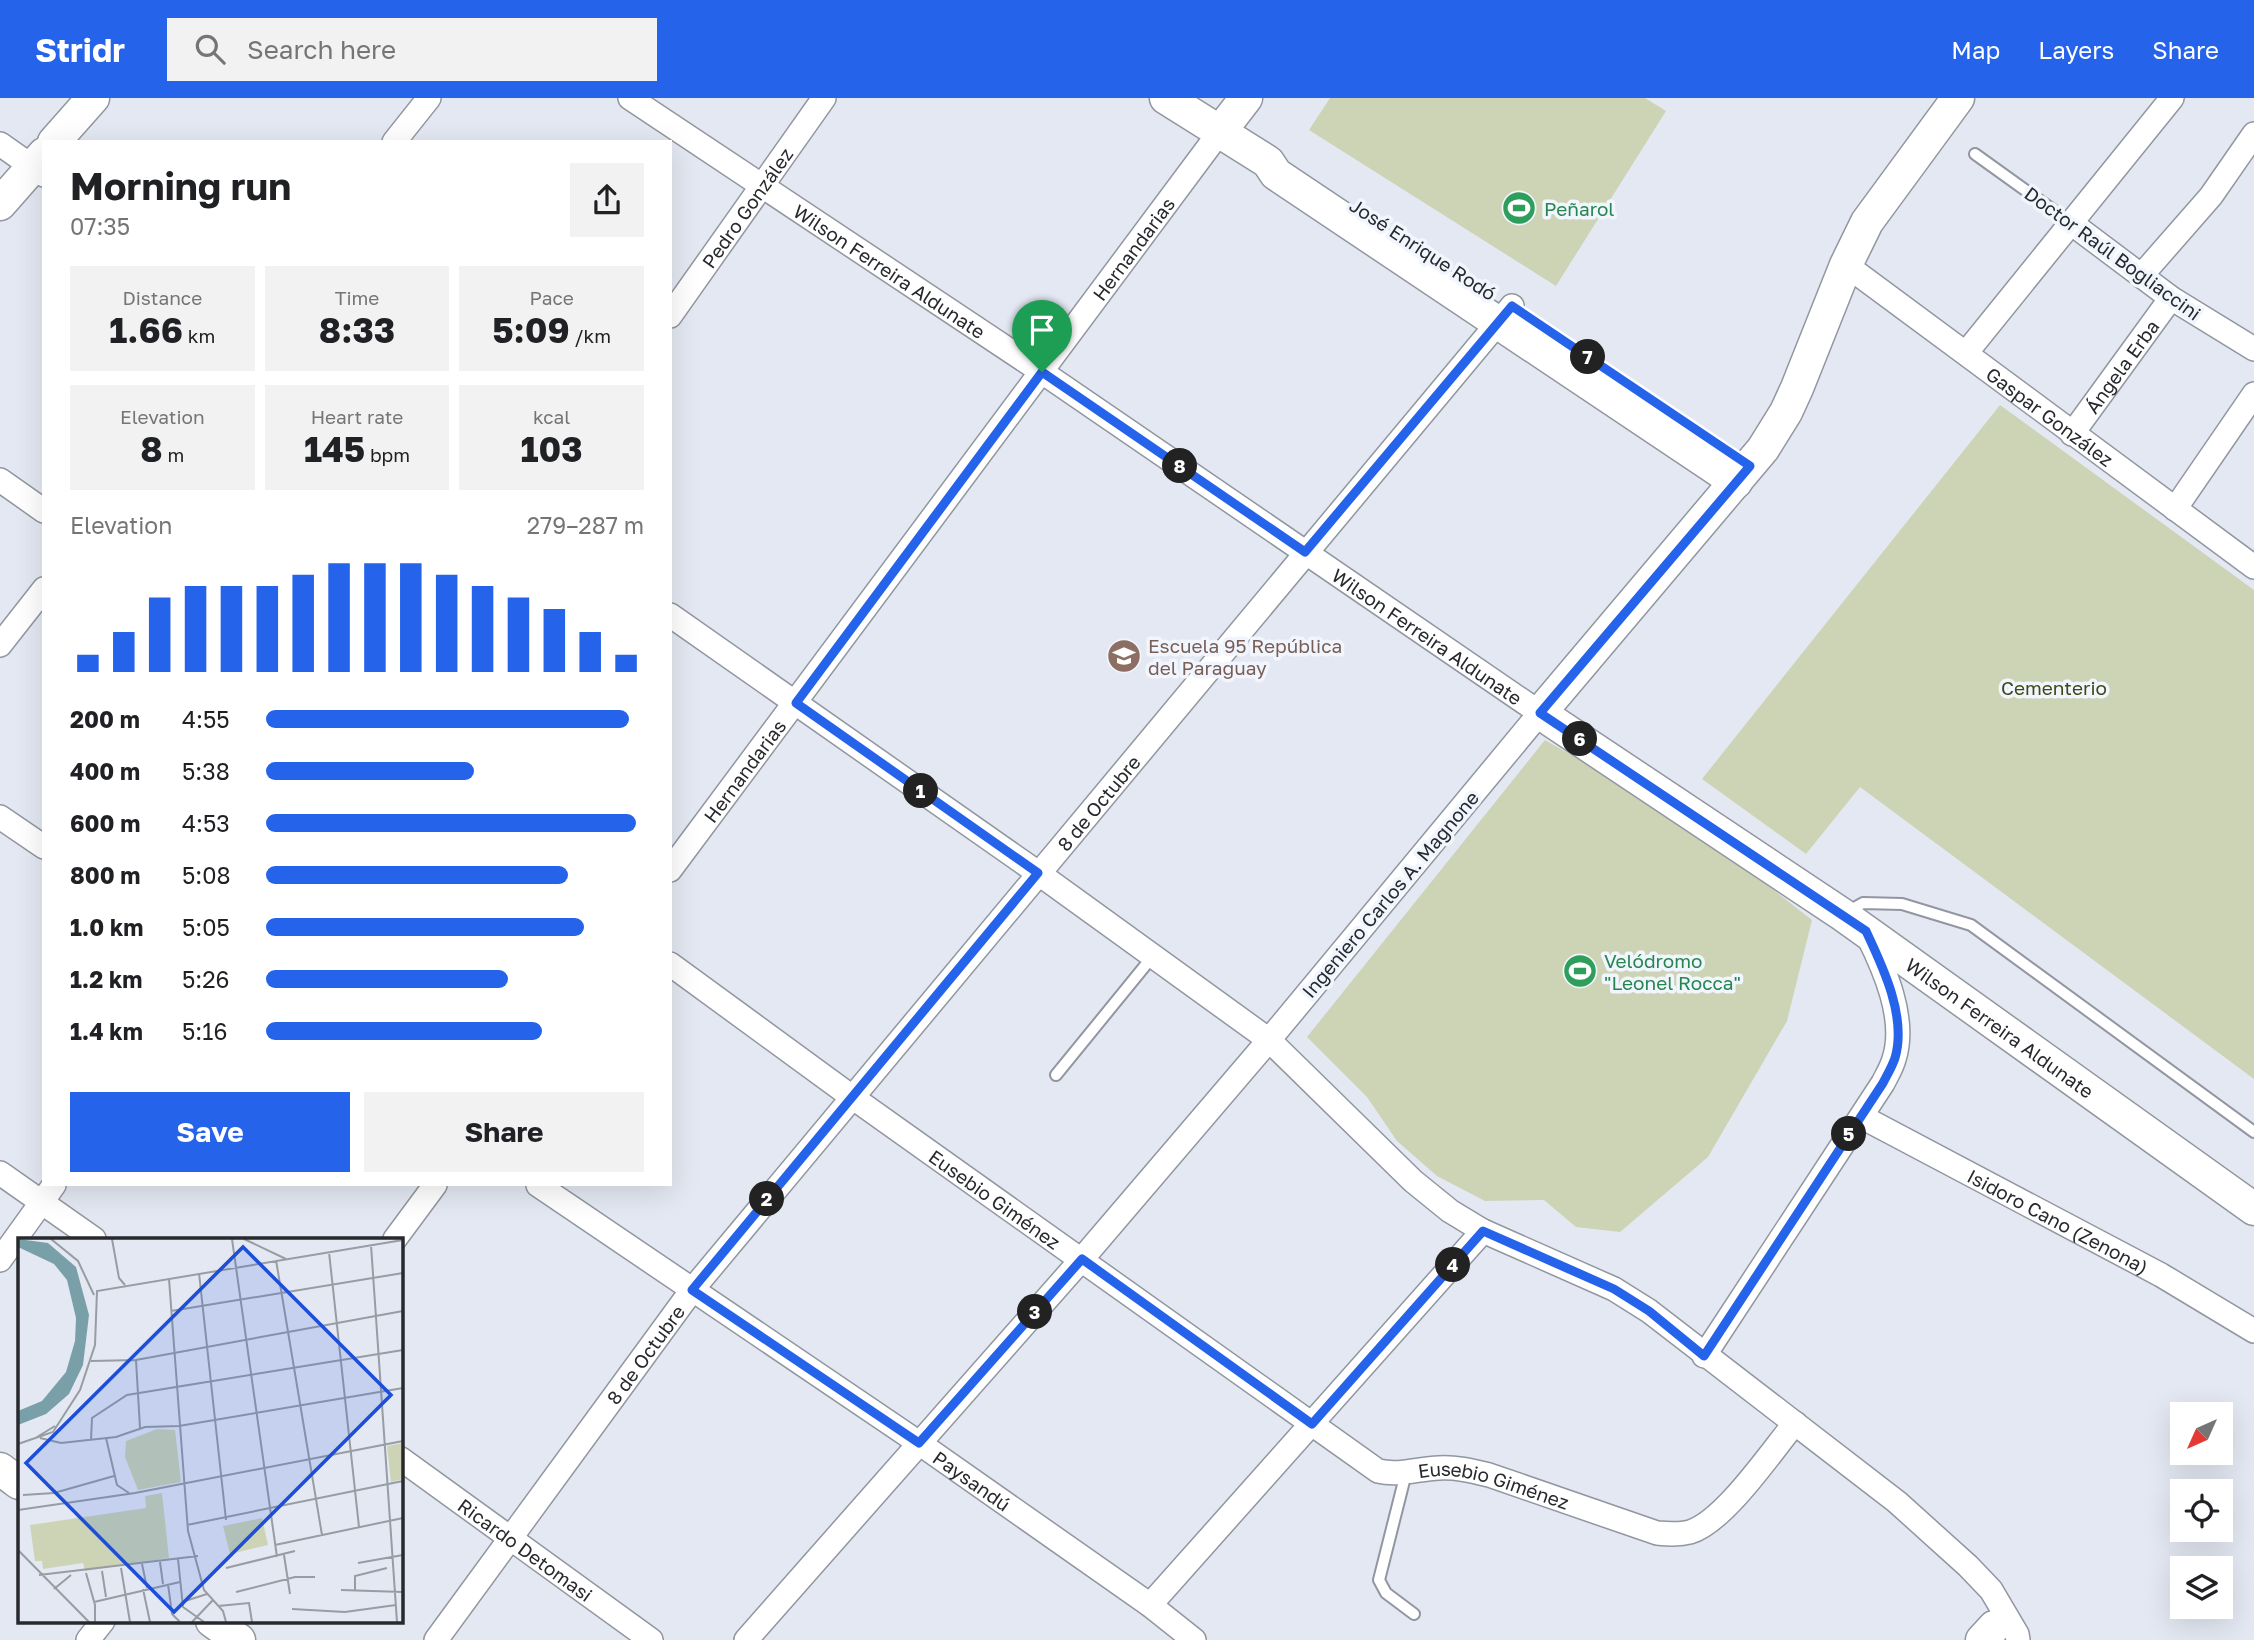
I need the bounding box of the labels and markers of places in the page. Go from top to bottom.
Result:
sports icon: Peñarol [1500,189,1538,227]
place label: Peñarol [1544,197,1614,220]
pin [1012,300,1072,372]
pin: 7 [1570,340,1606,374]
pin: 8 [1162,448,1198,484]
place label: Escuela 95 República del Paraguay [1148,634,1342,679]
school or university icon: Escuela 95 República del Paraguay [1105,637,1143,675]
pin: 6 [1562,722,1598,756]
pin: 1 [904,774,939,808]
place label: Velódromo "Leonel Rocca" [1604,949,1741,994]
sports icon: Velódromo "Leonel Rocca" [1561,952,1599,990]
pin: 5 [1832,1116,1867,1152]
pin: 2 [750,1182,784,1216]
pin: 4 [1436,1248,1470,1282]
pin: 3 [1018,1294,1052,1330]

